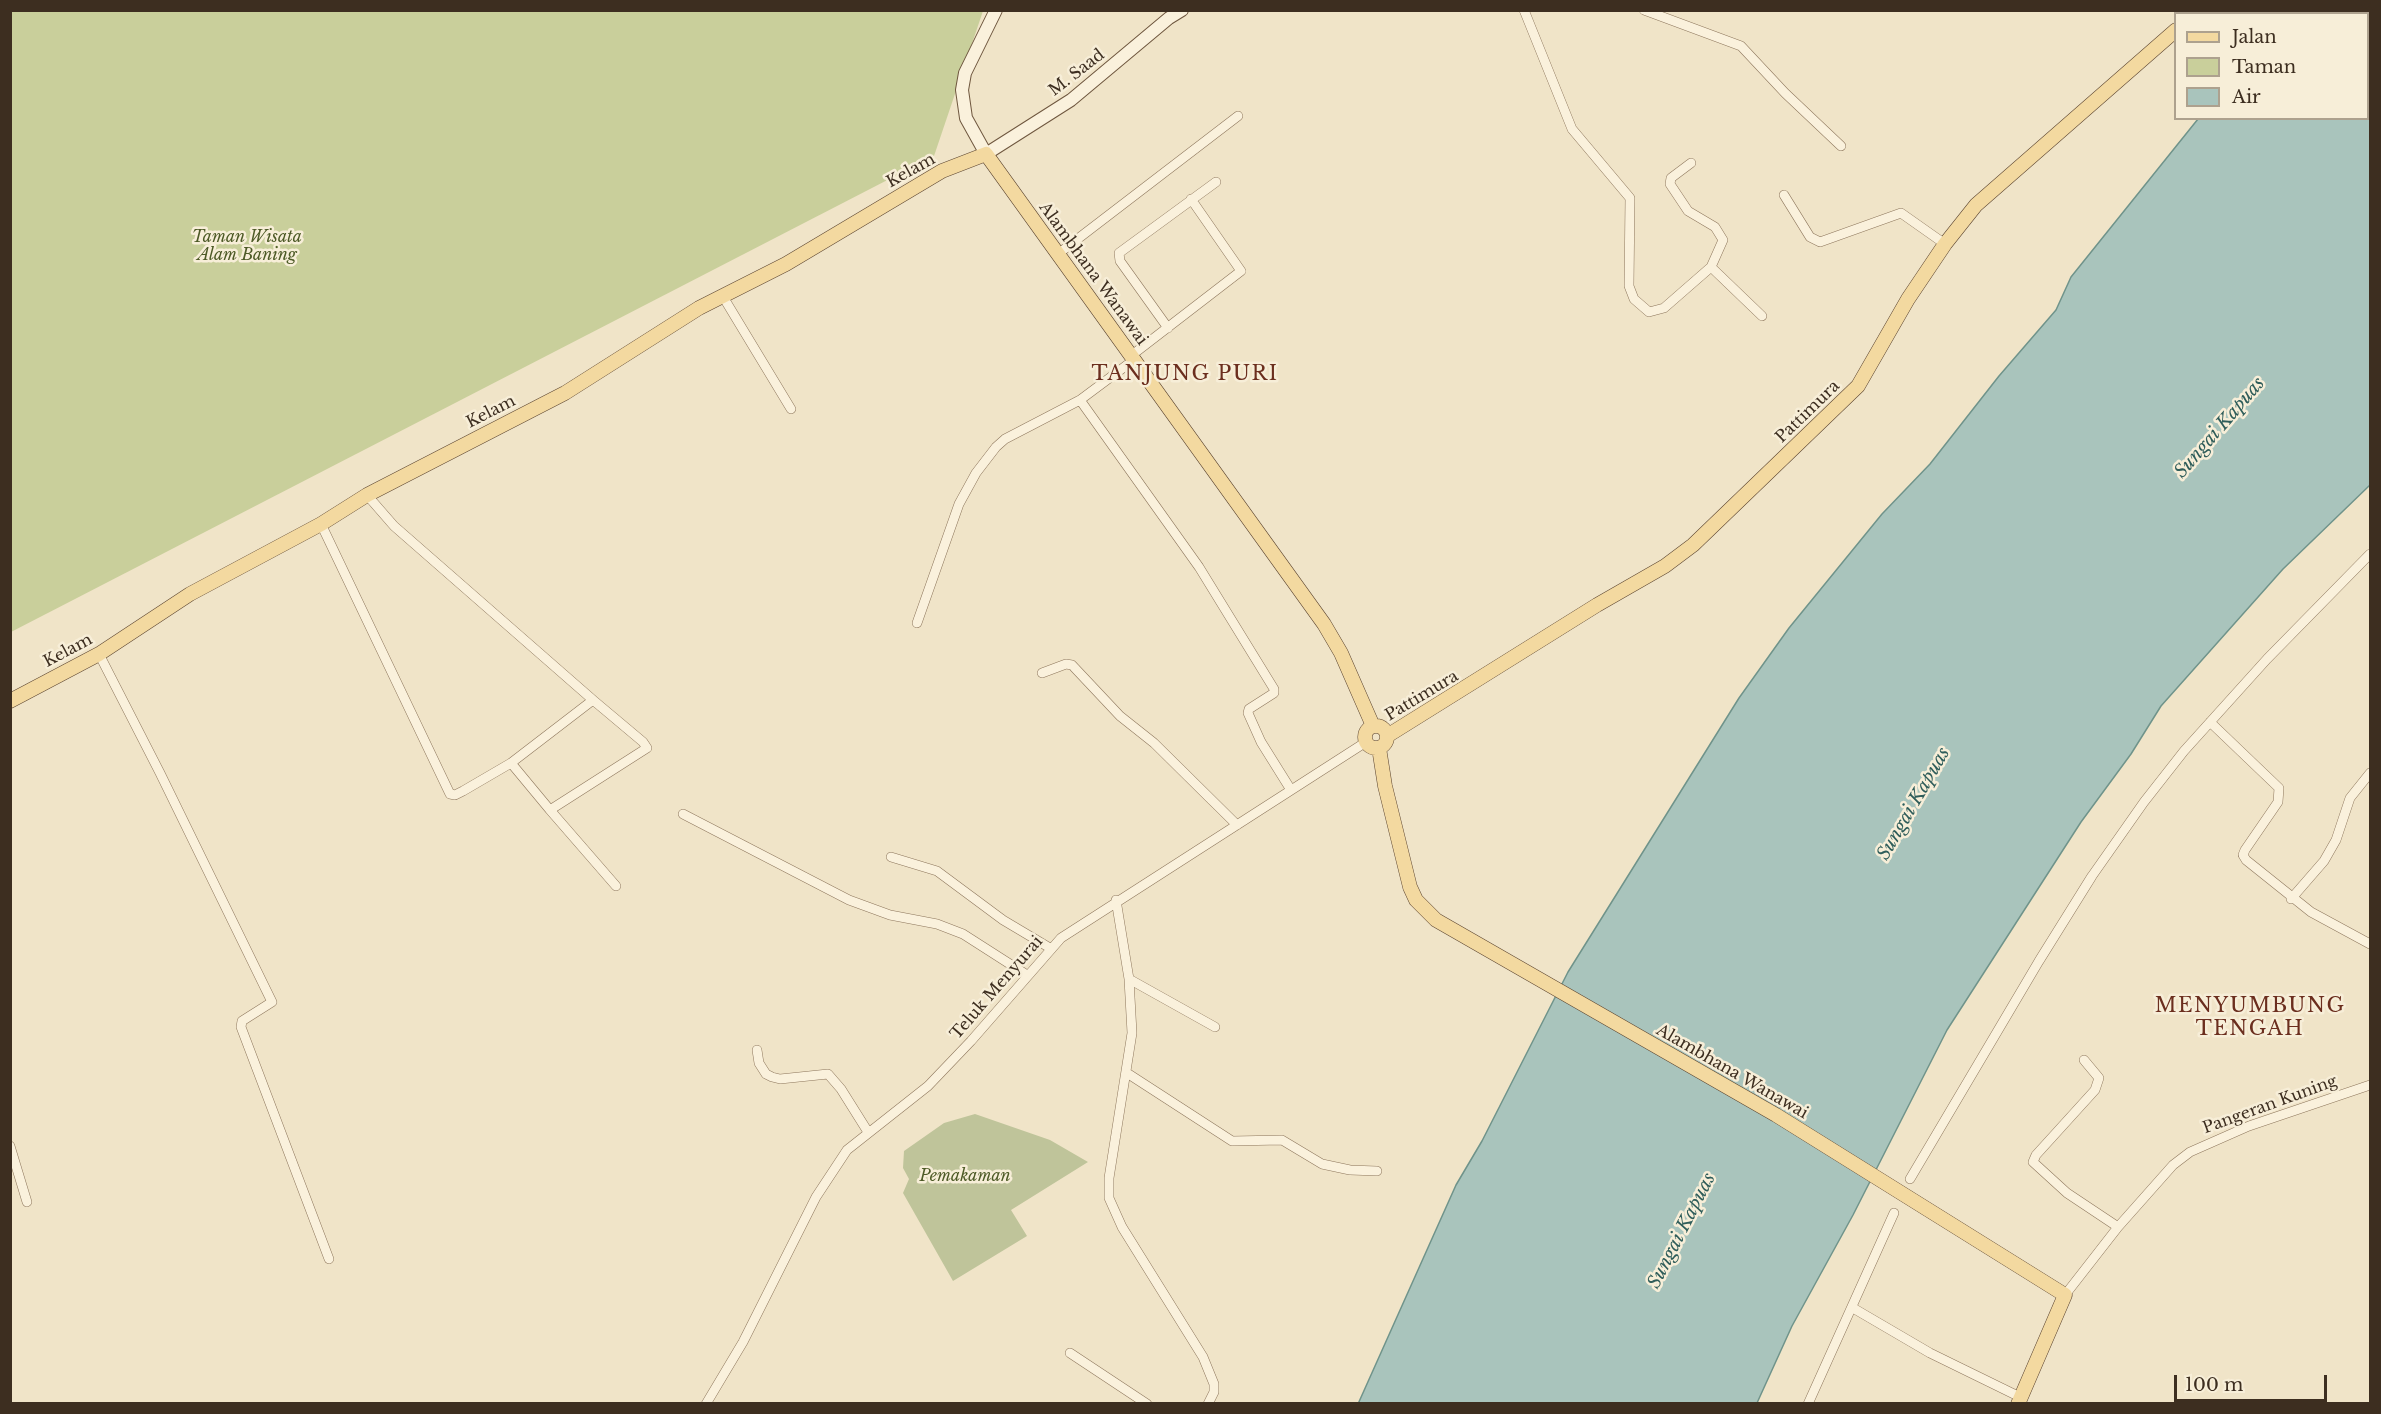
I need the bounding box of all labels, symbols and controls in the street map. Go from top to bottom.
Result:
legend [2174,12,2369,120]
text: Jalan [2232,26,2277,48]
street label: M. Saad [1045,45,1109,101]
text: Taman [2232,56,2296,78]
text: Air [2232,86,2261,108]
street label: Kelam [883,150,939,192]
street label: Alambhana Wanawai [1035,199,1151,349]
park label: Taman Wisata Alam Baning [192,227,302,265]
district label: TANJUNG PURI [1091,362,1279,386]
water label: Sungai Kapuas [2170,373,2270,483]
street label: Pattimura [1772,377,1844,447]
street label: Kelam [463,392,519,432]
street label: Kelam [40,630,96,672]
street label: Pattimura [1382,667,1462,725]
water label: Sungai Kapuas [1873,744,1955,864]
street label: Teluk Menyurai [947,932,1047,1044]
district label: MENYUMBUNG TENGAH [2155,994,2345,1041]
street label: Alambhana Wanawai [1653,1021,1811,1123]
street label: Pangeran Kuning [2200,1072,2340,1138]
park label: Pemakaman [919,1166,1011,1186]
water label: Sungai Kapuas [1644,1170,1720,1292]
scale bar [2177,1363,2330,1401]
text: 100 m [2185,1374,2243,1396]

